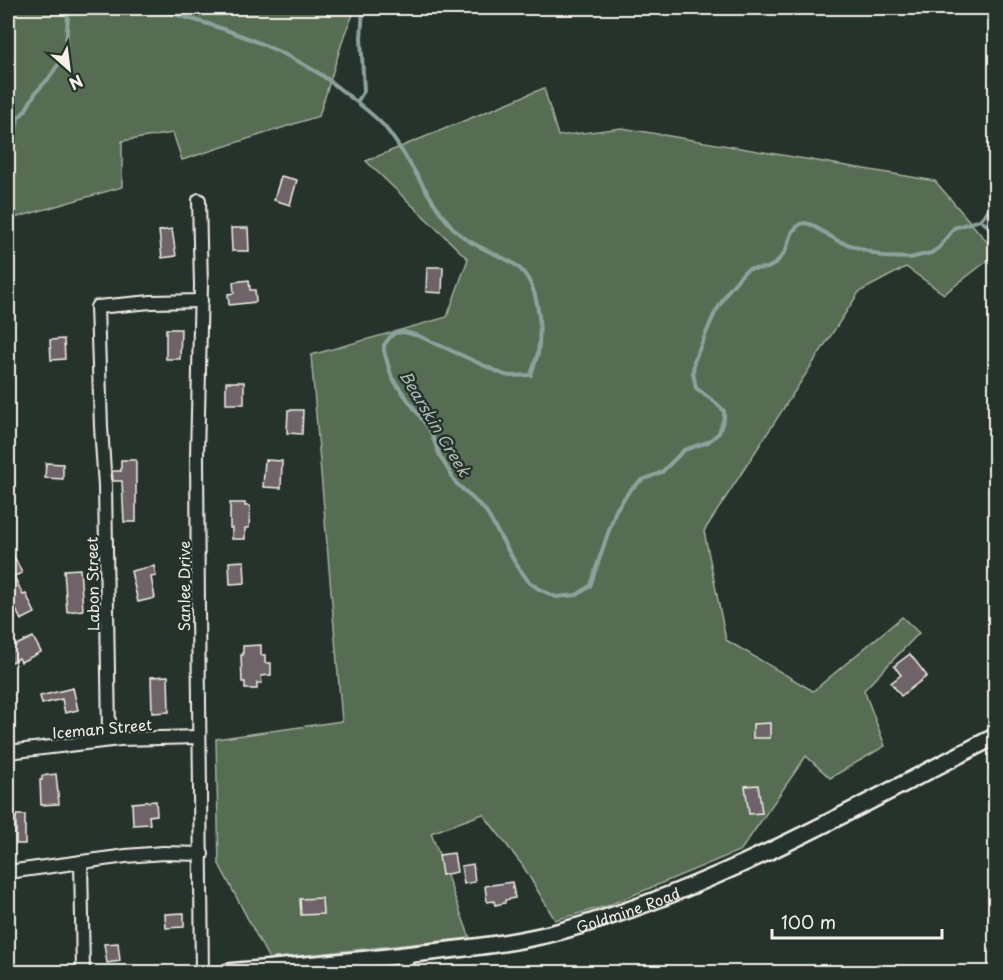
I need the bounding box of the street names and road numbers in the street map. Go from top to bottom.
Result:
street label: Labon Street [80,537,104,631]
street label: Sanlee Drive [172,541,195,631]
street label: Iceman Street [51,712,153,744]
street label: Goldmine Road [573,880,683,938]

